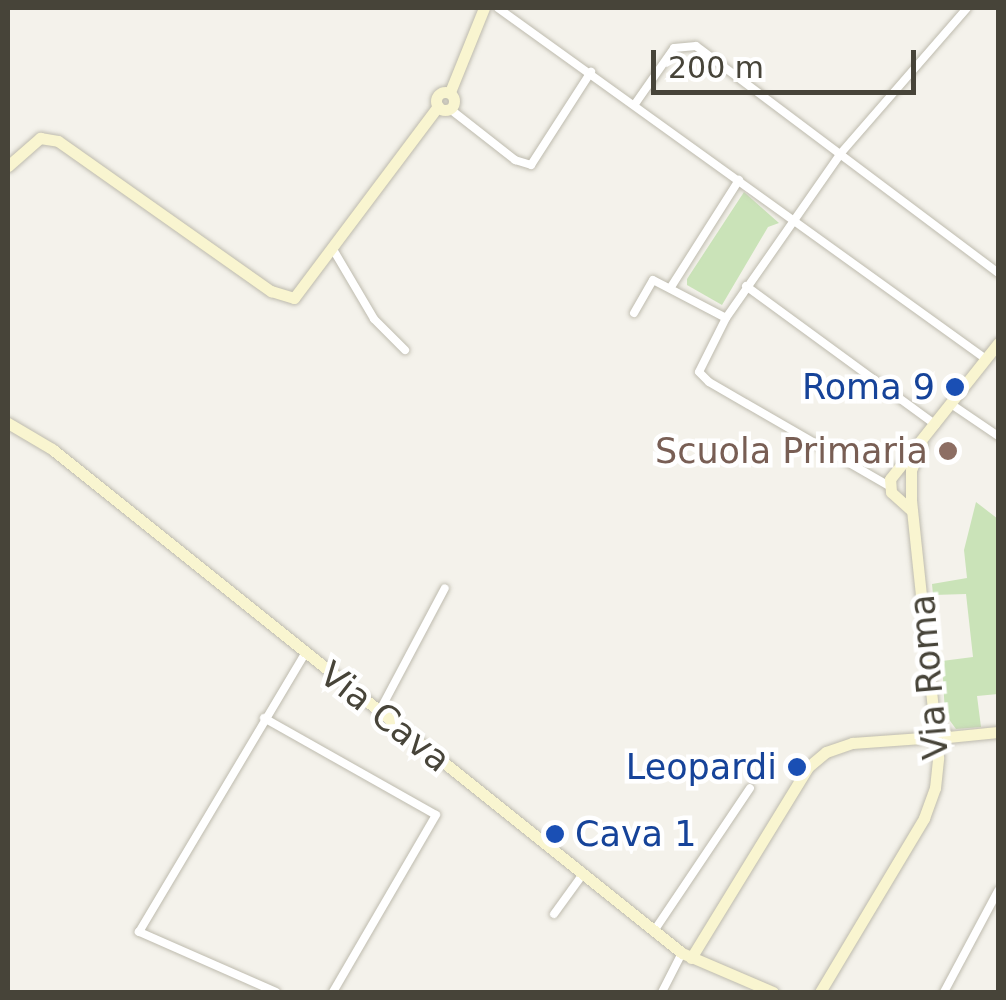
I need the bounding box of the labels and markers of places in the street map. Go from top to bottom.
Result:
place label: Roma 9 [802,366,935,408]
marker: Roma 9 [944,376,966,398]
place label: Scuola Primaria [655,430,928,472]
marker: Scuola Primaria [937,440,959,462]
place label: Leopardi [626,746,777,788]
marker: Leopardi [786,756,808,778]
place label: Cava 1 [575,813,696,855]
marker: Cava 1 [544,823,566,845]

